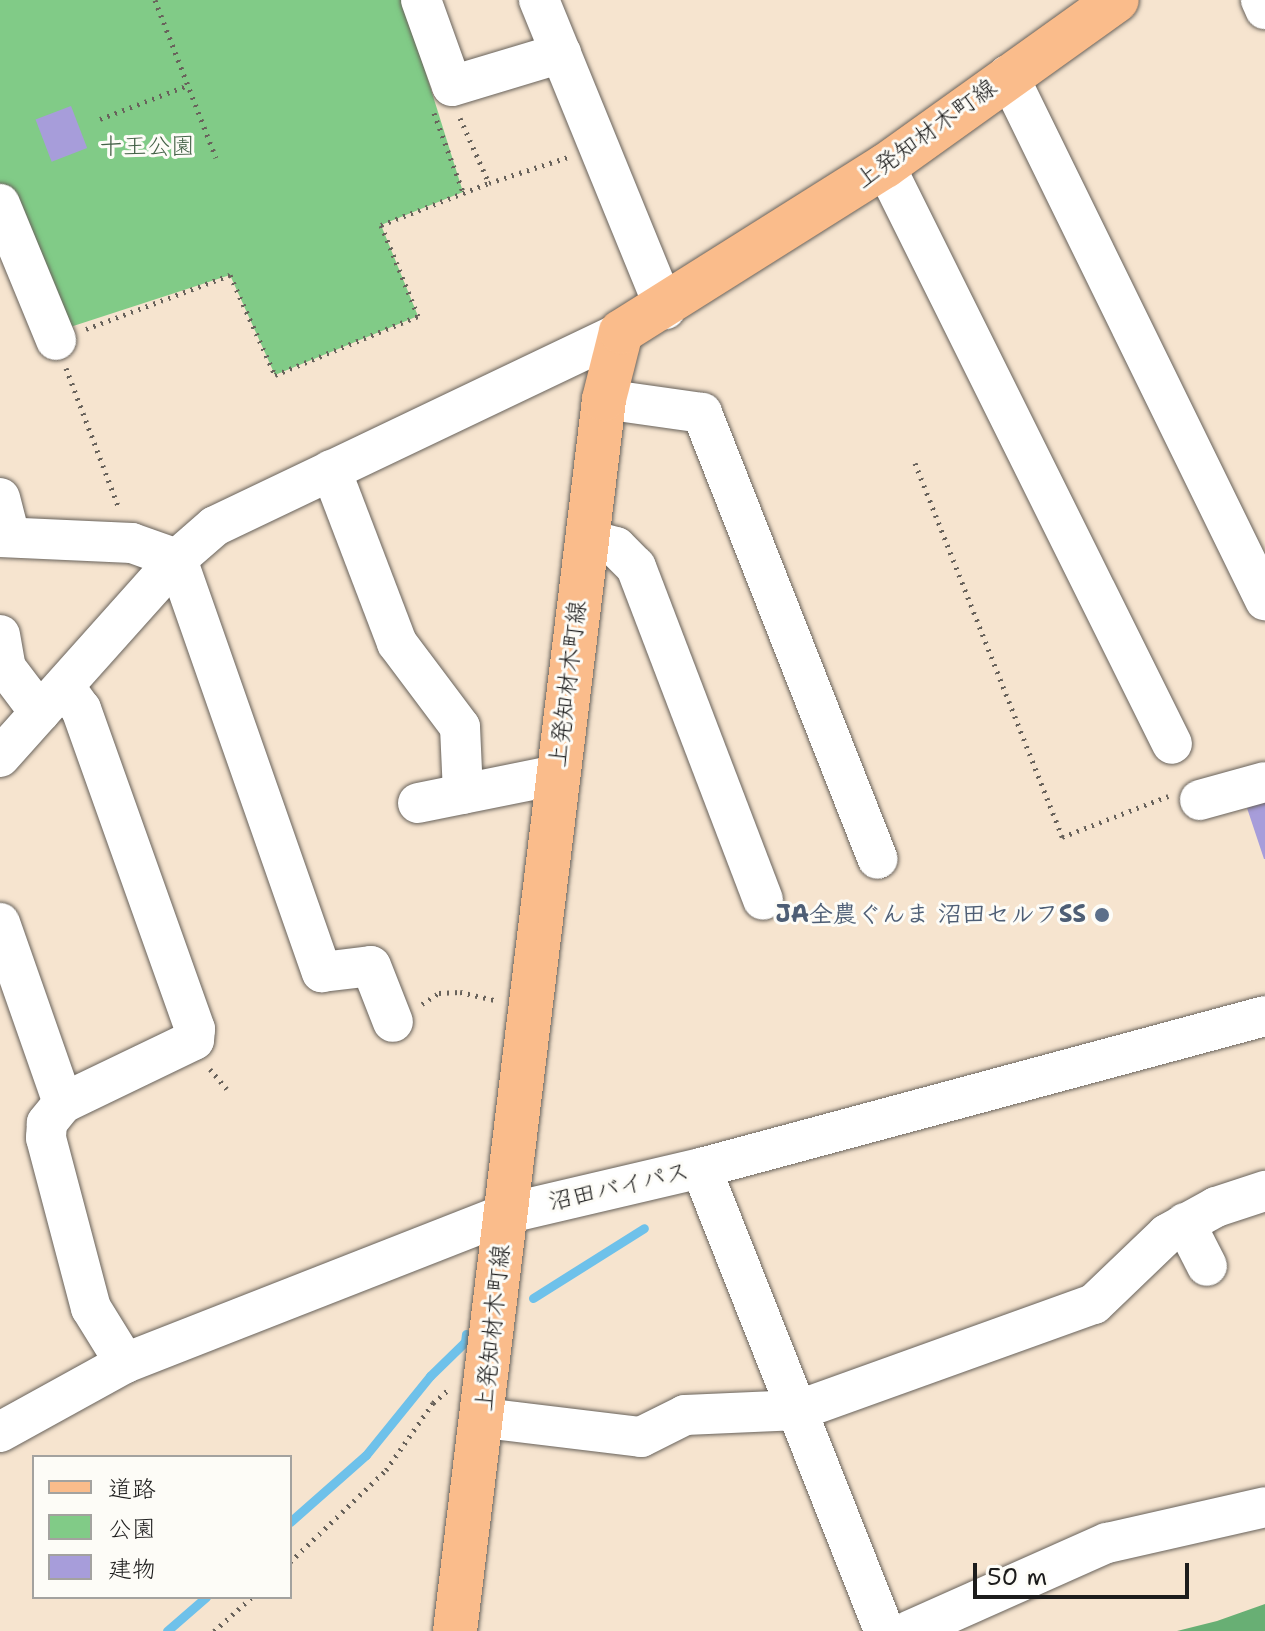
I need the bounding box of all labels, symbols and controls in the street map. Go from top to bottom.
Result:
street label: 上発知材木町線 [850,73,1002,195]
park label: 十王公園 [99,133,195,161]
street label: 上発知材木町線 [543,599,593,769]
place label: JA全農ぐんま 沼田セルフSS [777,901,1086,929]
marker: JA全農ぐんま 沼田セルフSS [1093,906,1111,924]
street label: 沼田バイパス [546,1157,692,1217]
street label: 上発知材木町線 [470,1243,516,1413]
legend [32,1455,292,1599]
text: 道路 [108,1473,156,1505]
text: 公園 [108,1513,156,1545]
scale bar [977,1547,1193,1597]
text: 建物 [108,1553,156,1585]
text: 50 m [987,1561,1047,1593]

